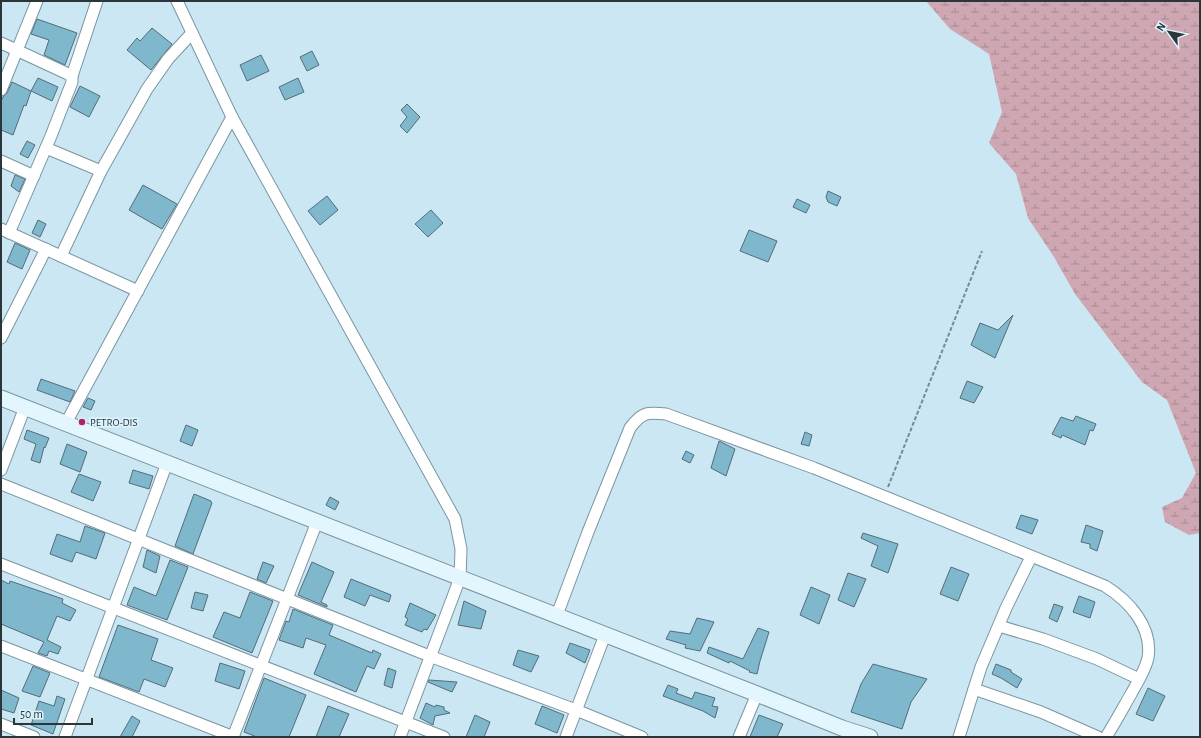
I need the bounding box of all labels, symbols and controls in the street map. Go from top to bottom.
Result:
north arrow [1149,12,1189,52]
text: N [1154,21,1168,33]
marker: PETRO-DIS [77,417,87,427]
place label: PETRO-DIS [90,417,138,428]
scale bar [14,700,92,726]
text: 50 m [20,708,43,720]

